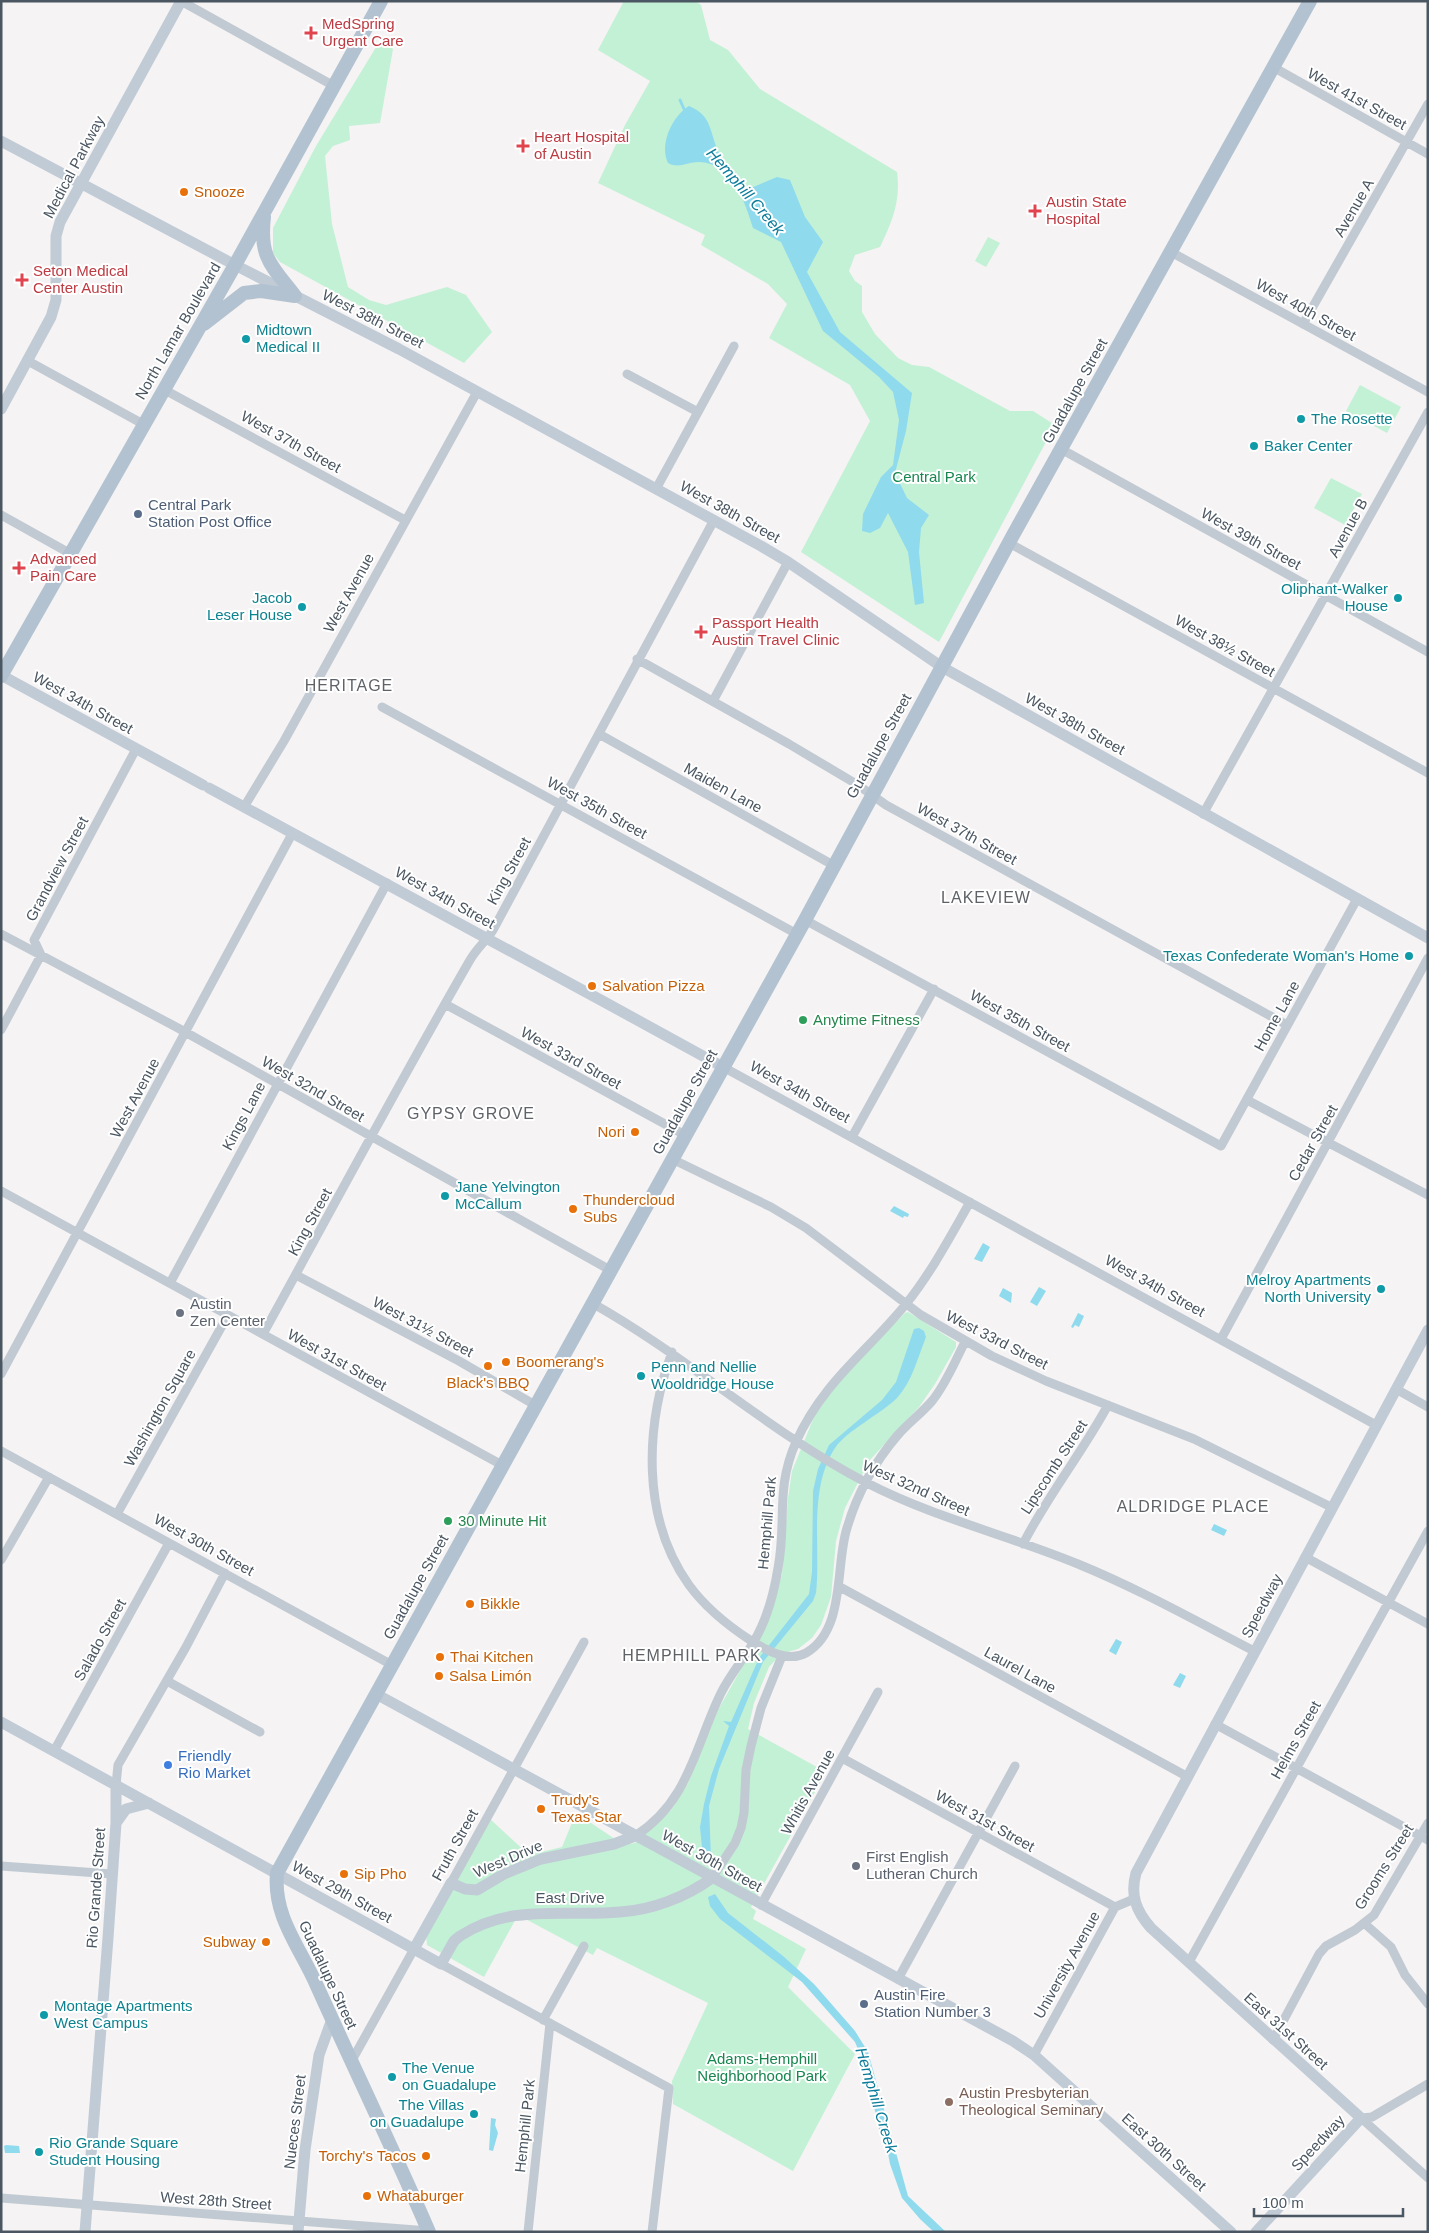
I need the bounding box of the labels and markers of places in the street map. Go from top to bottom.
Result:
place label: MedSpring Urgent Care [322,15,404,49]
marker: MedSpring Urgent Care [304,26,318,40]
place label: Heart Hospital of Austin [534,128,629,162]
marker: Heart Hospital of Austin [516,139,530,153]
place label: Snooze [194,183,245,200]
marker: Snooze [178,186,190,198]
place label: Austin State Hospital [1046,193,1127,227]
marker: Austin State Hospital [1028,204,1042,218]
place label: Seton Medical Center Austin [33,262,128,296]
marker: Seton Medical Center Austin [15,273,29,287]
place label: Midtown Medical II [256,321,320,355]
marker: Midtown Medical II [240,333,252,345]
place label: The Rosette [1311,410,1393,427]
marker: The Rosette [1295,413,1307,425]
place label: Baker Center [1264,437,1352,454]
marker: Baker Center [1248,440,1260,452]
place label: Central Park Station Post Office [148,496,272,530]
marker: Central Park Station Post Office [132,508,144,520]
place label: Advanced Pain Care [30,550,97,584]
marker: Advanced Pain Care [12,561,26,575]
place label: Oliphant-Walker House [1281,580,1388,614]
place label: Jacob Leser House [207,589,292,623]
marker: Oliphant-Walker House [1392,592,1404,604]
marker: Jacob Leser House [296,601,308,613]
place label: Passport Health Austin Travel Clinic [712,614,840,648]
marker: Passport Health Austin Travel Clinic [694,625,708,639]
place label: Texas Confederate Woman's Home [1163,947,1399,964]
marker: Texas Confederate Woman's Home [1403,950,1415,962]
place label: Salvation Pizza [602,977,705,994]
marker: Salvation Pizza [586,980,598,992]
place label: Anytime Fitness [813,1011,920,1028]
marker: Anytime Fitness [797,1014,809,1026]
place label: Nori [597,1123,625,1140]
marker: Nori [629,1126,641,1138]
place label: Jane Yelvington McCallum [455,1178,560,1212]
marker: Jane Yelvington McCallum [439,1190,451,1202]
place label: Thundercloud Subs [583,1191,675,1225]
marker: Thundercloud Subs [567,1203,579,1215]
place label: Melroy Apartments North University [1246,1271,1371,1305]
marker: Melroy Apartments North University [1375,1283,1387,1295]
place label: Austin Zen Center [190,1295,265,1329]
marker: Austin Zen Center [174,1307,186,1319]
place label: Boomerang's [516,1353,604,1370]
marker: Boomerang's [500,1356,512,1368]
place label: Penn and Nellie Wooldridge House [651,1358,774,1392]
marker: Black's BBQ [482,1360,494,1372]
marker: Penn and Nellie Wooldridge House [635,1370,647,1382]
place label: Black's BBQ [447,1374,529,1391]
place label: 30 Minute Hit [458,1512,547,1529]
marker: 30 Minute Hit [442,1515,454,1527]
place label: Bikkle [480,1595,520,1612]
marker: Bikkle [464,1598,476,1610]
place label: Thai Kitchen [450,1648,533,1665]
marker: Thai Kitchen [434,1651,446,1663]
place label: Salsa Limón [449,1667,532,1684]
marker: Salsa Limón [433,1670,445,1682]
place label: Friendly Rio Market [178,1747,251,1781]
marker: Friendly Rio Market [162,1759,174,1771]
place label: Trudy's Texas Star [551,1791,622,1825]
marker: Trudy's Texas Star [535,1803,547,1815]
place label: First English Lutheran Church [866,1848,978,1882]
marker: First English Lutheran Church [850,1860,862,1872]
place label: Sip Pho [354,1865,407,1882]
marker: Sip Pho [338,1868,350,1880]
place label: Subway [203,1933,256,1950]
marker: Subway [260,1936,272,1948]
place label: Austin Fire Station Number 3 [874,1986,991,2020]
place label: Montage Apartments West Campus [54,1997,192,2031]
marker: Austin Fire Station Number 3 [858,1998,870,2010]
marker: Montage Apartments West Campus [38,2009,50,2021]
place label: The Venue on Guadalupe [402,2059,496,2093]
marker: The Venue on Guadalupe [386,2071,398,2083]
place label: Austin Presbyterian Theological Seminary [959,2084,1104,2118]
place label: The Villas on Guadalupe [370,2096,464,2130]
marker: Austin Presbyterian Theological Seminary [943,2096,955,2108]
marker: The Villas on Guadalupe [468,2108,480,2120]
place label: Rio Grande Square Student Housing [49,2134,178,2168]
marker: Rio Grande Square Student Housing [33,2146,45,2158]
place label: Torchy's Tacos [318,2147,416,2164]
marker: Torchy's Tacos [420,2150,432,2162]
place label: Whataburger [377,2187,464,2204]
marker: Whataburger [361,2190,373,2202]

